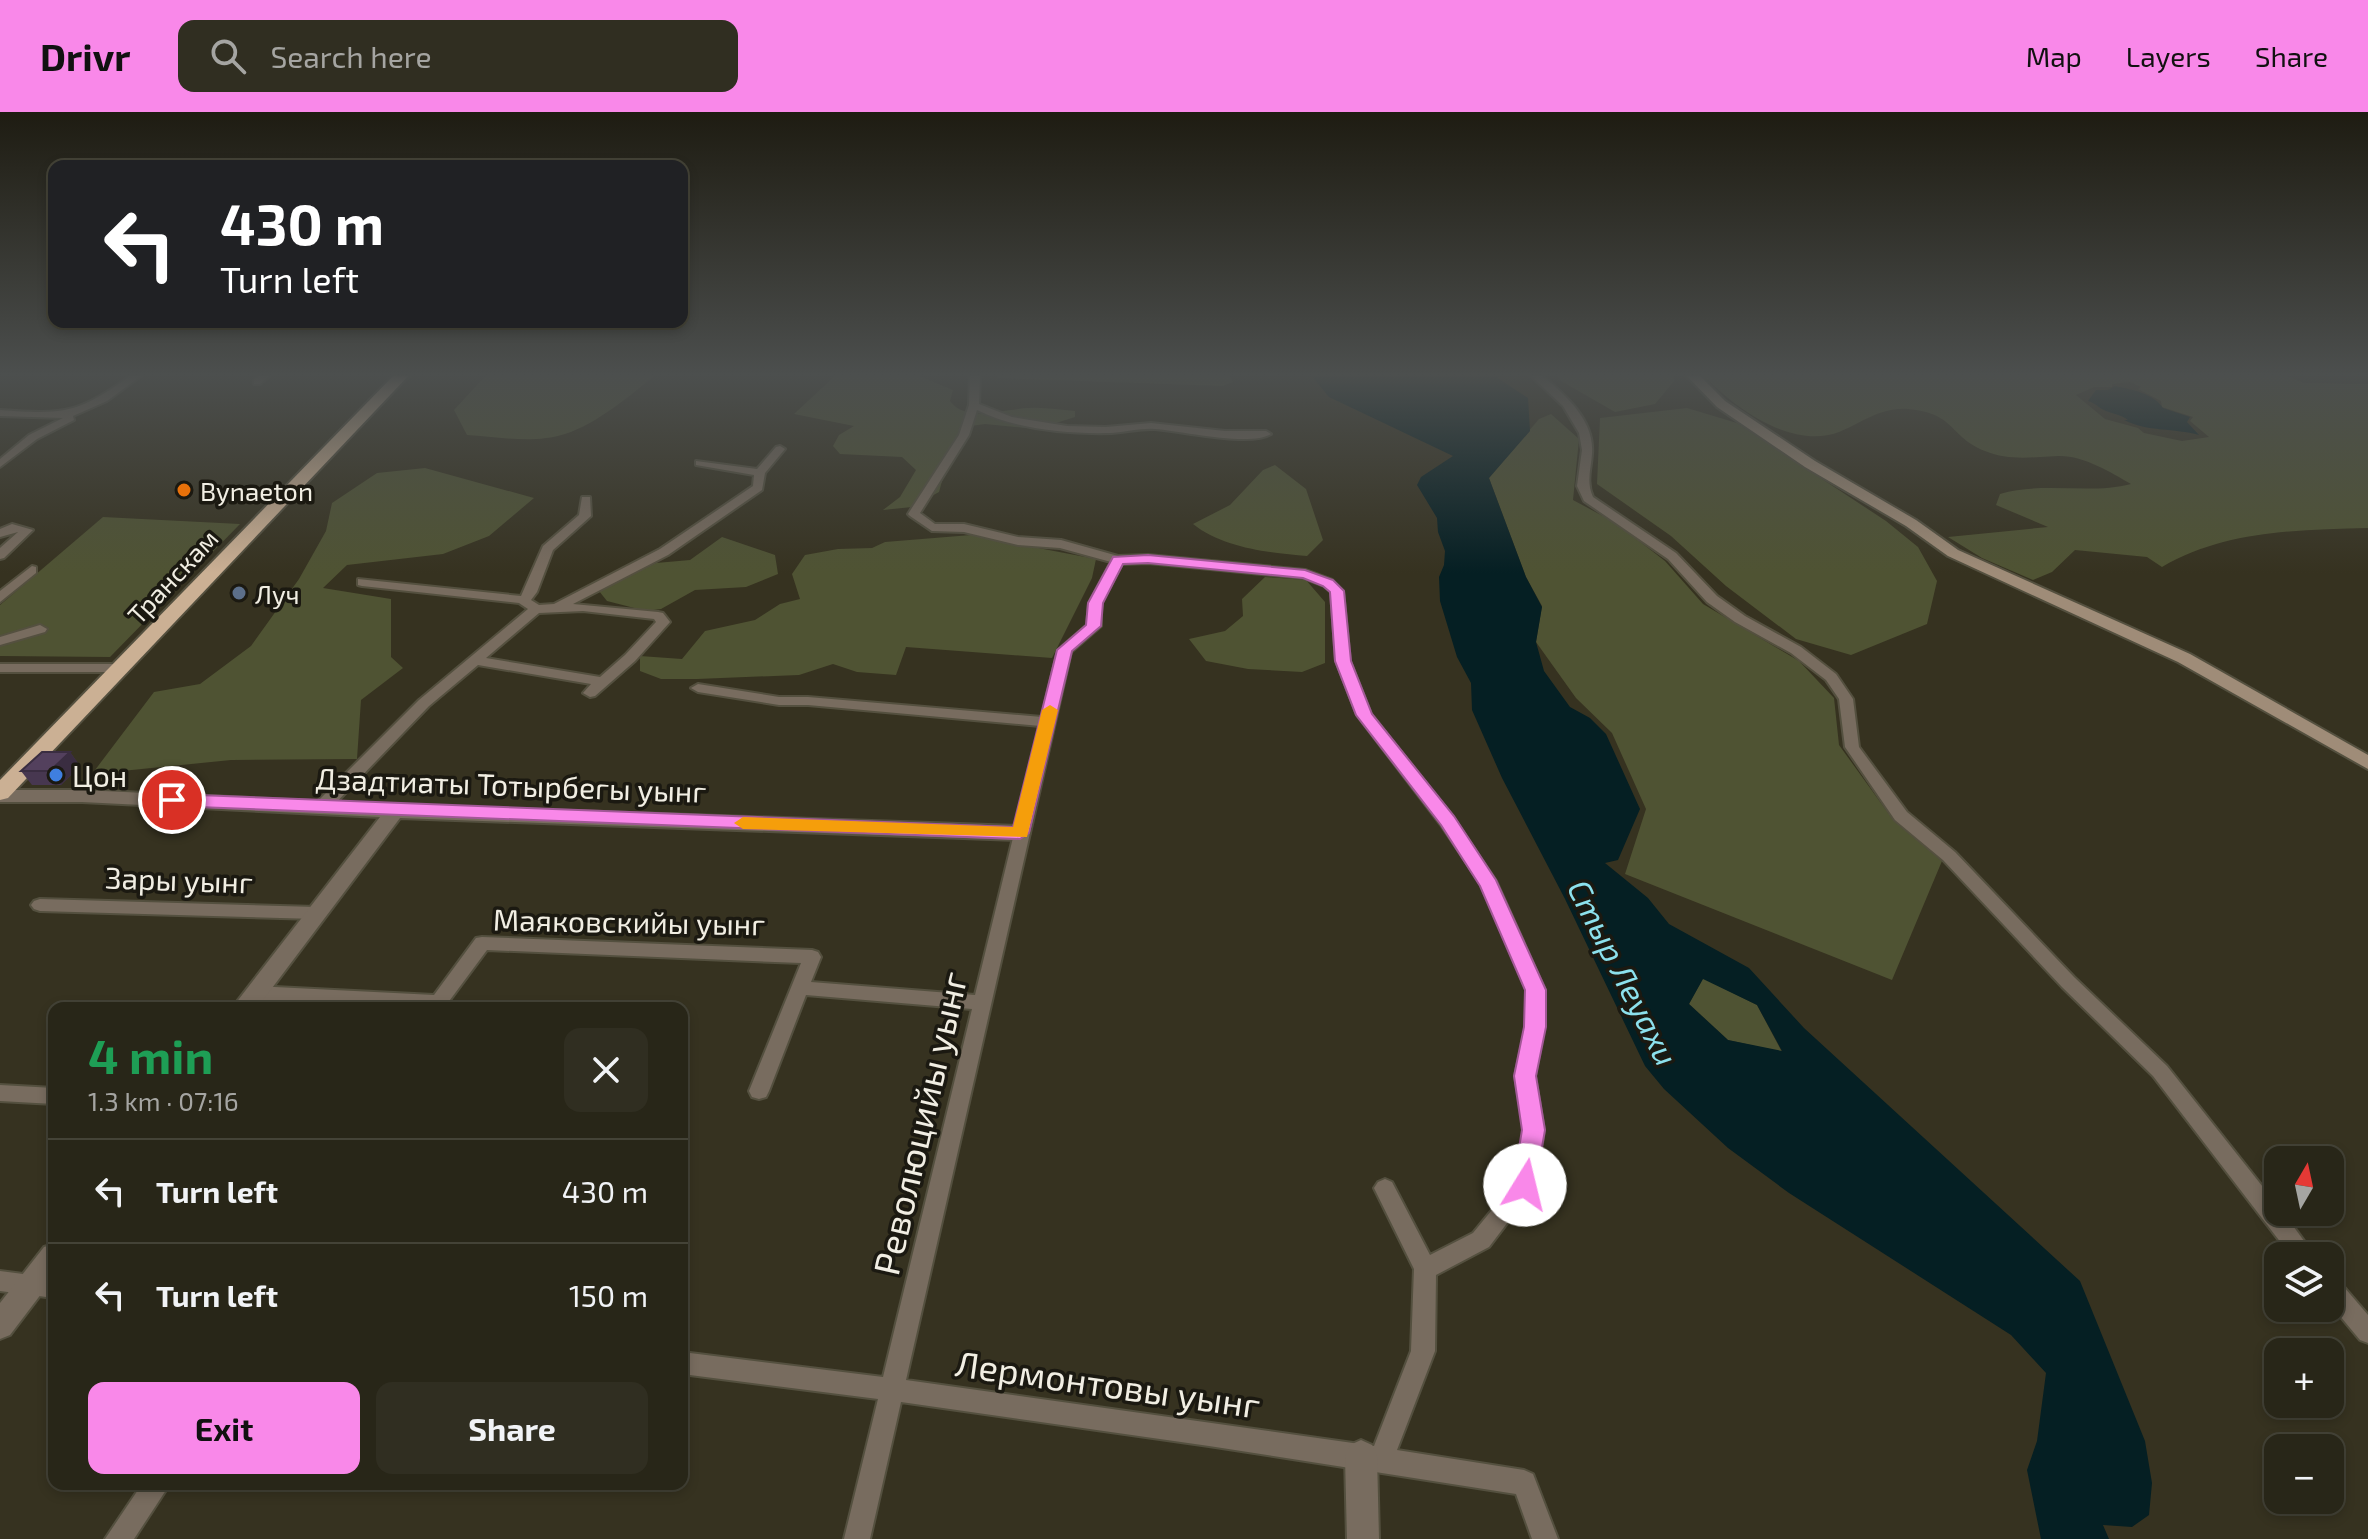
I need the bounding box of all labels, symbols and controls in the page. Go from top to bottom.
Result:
search box [178,20,738,92]
text: Drivr [40,33,130,79]
icon: search [206,34,250,78]
text: Search here [270,38,432,74]
text: Map [2026,39,2082,73]
text: Layers [2126,39,2211,73]
text: Share [2255,39,2328,73]
text: 430 m [220,189,384,256]
icon: left [88,192,192,296]
text: Turn left [220,257,359,300]
place label: Bynaeton [200,475,313,506]
marker: Bynaeton [175,481,193,499]
street label: Транскам [120,522,224,630]
place label: Луч [255,578,300,610]
marker: Луч [230,584,248,602]
place label: Цон [72,757,127,793]
street label: Дзадтиаты Тотырбегы уынг [315,759,707,810]
marker: Цон [47,766,65,784]
pin [138,766,206,834]
icon: arrive [150,778,194,822]
street label: Зары уынг [104,858,254,901]
water label: Стыр Леуахи [1561,873,1687,1071]
street label: Маяковскийы уынг [493,901,765,942]
street label: Революцийы уынг [863,967,976,1279]
text: 4 min [88,1026,213,1084]
button: close [564,1028,648,1112]
text: 1.3 km · 07:16 [88,1085,239,1116]
position arrow [1483,1143,1567,1227]
north arrow [2264,1146,2344,1226]
map controls [2264,1146,2344,1514]
icon: left [88,1169,132,1213]
text: Turn left [156,1173,278,1209]
text: 430 m [562,1173,648,1209]
button: layers [2264,1242,2344,1322]
icon: left [88,1273,132,1317]
text: Turn left [156,1277,278,1313]
text: 150 m [569,1277,648,1313]
button: + [2264,1338,2344,1418]
street label: Лермонтовы уынг [953,1340,1263,1427]
button: Exit [88,1382,360,1474]
button: Share [376,1382,648,1474]
button: − [2264,1434,2344,1514]

